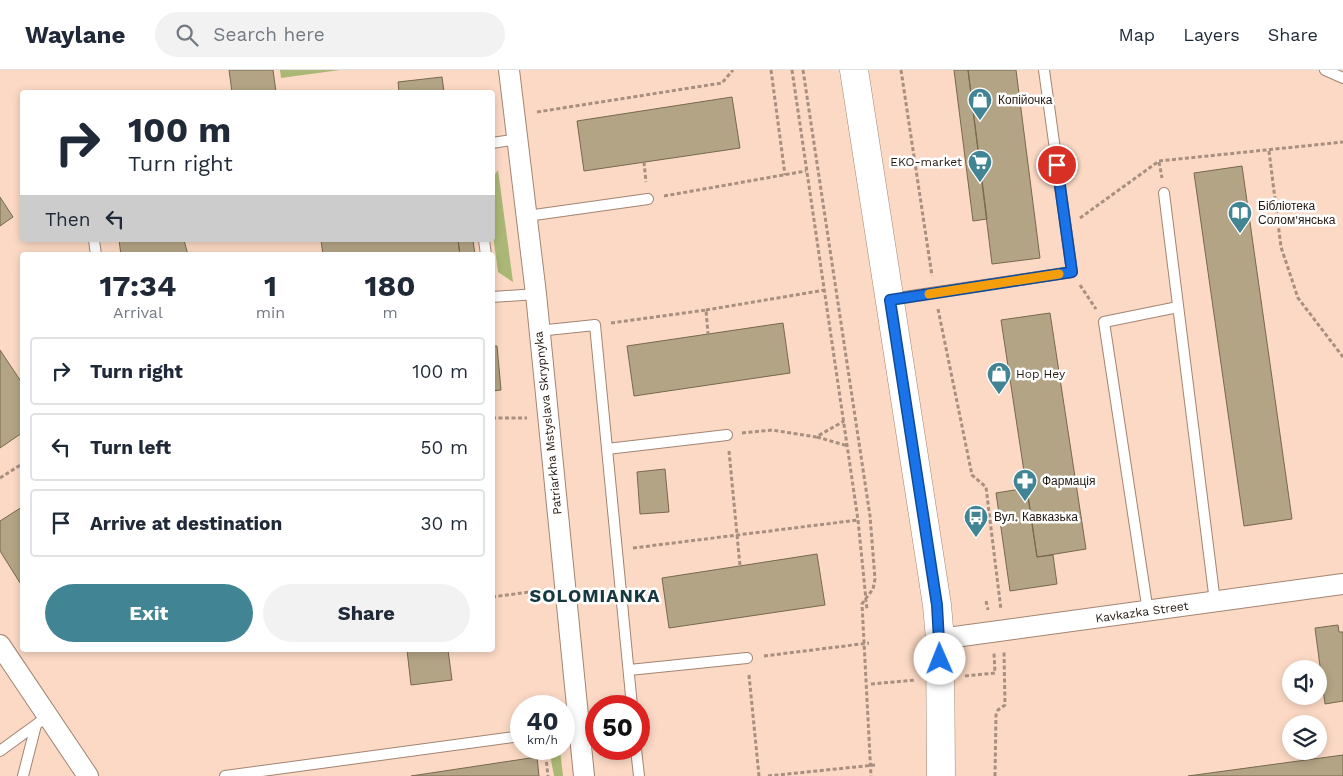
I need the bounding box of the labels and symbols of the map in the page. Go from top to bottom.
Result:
shop icon: Копійочка [967,87,993,121]
place label: Копійочка [998,93,1053,107]
pin [1036,144,1078,186]
supermarket icon: EKO-market [967,149,993,183]
place label: EKO-market [890,155,962,169]
place label: Бібліотека Солом'янська [1258,199,1336,227]
library icon: Бібліотека Солом'янська [1227,200,1253,234]
street label: Patriarkha Mstyslava Skrypnyka [531,330,565,515]
shop icon: Hop Hey [986,361,1012,395]
place label: Hop Hey [1016,367,1066,381]
pharmacy icon: Фармація [1012,468,1038,502]
place label: Фармація [1042,474,1095,488]
bus stop icon: Вул. Кавказька [963,504,989,538]
place label: Вул. Кавказька [994,510,1078,524]
district label: SOLOMIANKA [530,585,660,606]
street label: Kavkazka Street [1095,599,1189,625]
position arrow [913,632,965,684]
speed limit sign: 50 [585,695,650,760]

